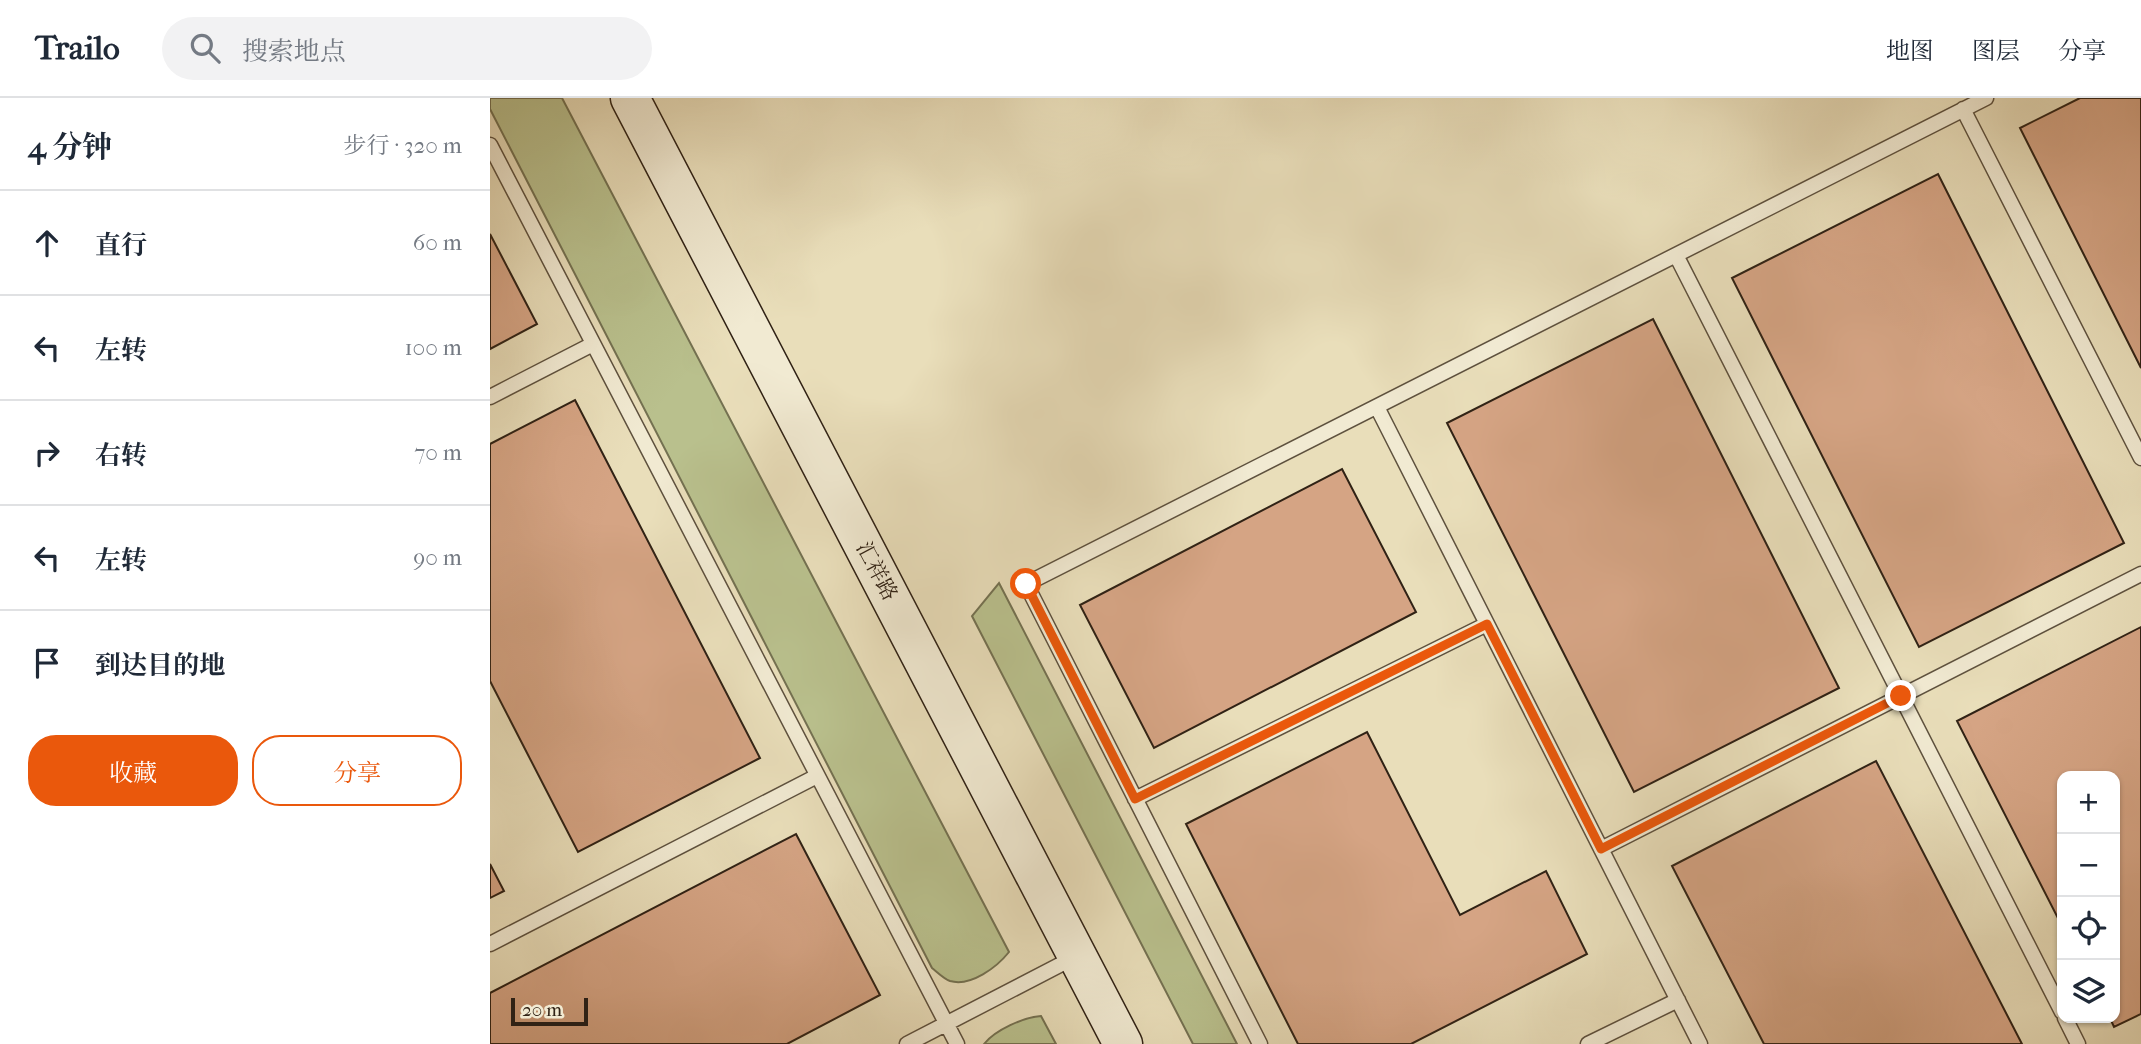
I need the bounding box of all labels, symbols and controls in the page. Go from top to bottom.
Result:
search box [162,17,652,80]
text: Trailo [35,29,120,68]
icon: search [186,29,224,67]
text: 搜索地点 [242,36,346,67]
text: 地图 [1886,37,1934,65]
text: 图层 [1972,37,2020,65]
text: 分享 [2058,37,2106,65]
text: 4 分钟 [28,130,112,165]
text: 步行 · 320 m [343,132,462,159]
icon: ahead [28,224,66,262]
text: 60 m [413,229,462,256]
text: 直行 [95,230,147,261]
icon: left [28,329,66,367]
text: 100 m [404,334,462,361]
text: 左转 [95,335,147,366]
icon: right [28,434,66,472]
text: 70 m [414,439,462,466]
text: 右转 [95,440,147,471]
street label: 汇祥路 [852,538,902,604]
icon: left [28,539,66,577]
text: 90 m [413,544,462,571]
text: 左转 [95,545,147,576]
route start [1010,568,1041,599]
icon: arrive [28,644,66,682]
text: 到达目的地 [95,650,225,681]
route end [1885,680,1916,711]
button: 收藏 [28,735,238,806]
button: 分享 [252,735,462,806]
map controls [2057,771,2120,1023]
button: + [2057,771,2120,834]
button: − [2057,834,2120,897]
button: locate [2057,897,2120,960]
button: layers [2057,960,2120,1023]
scale bar [511,995,588,1027]
text: 20 m [522,999,562,1021]

